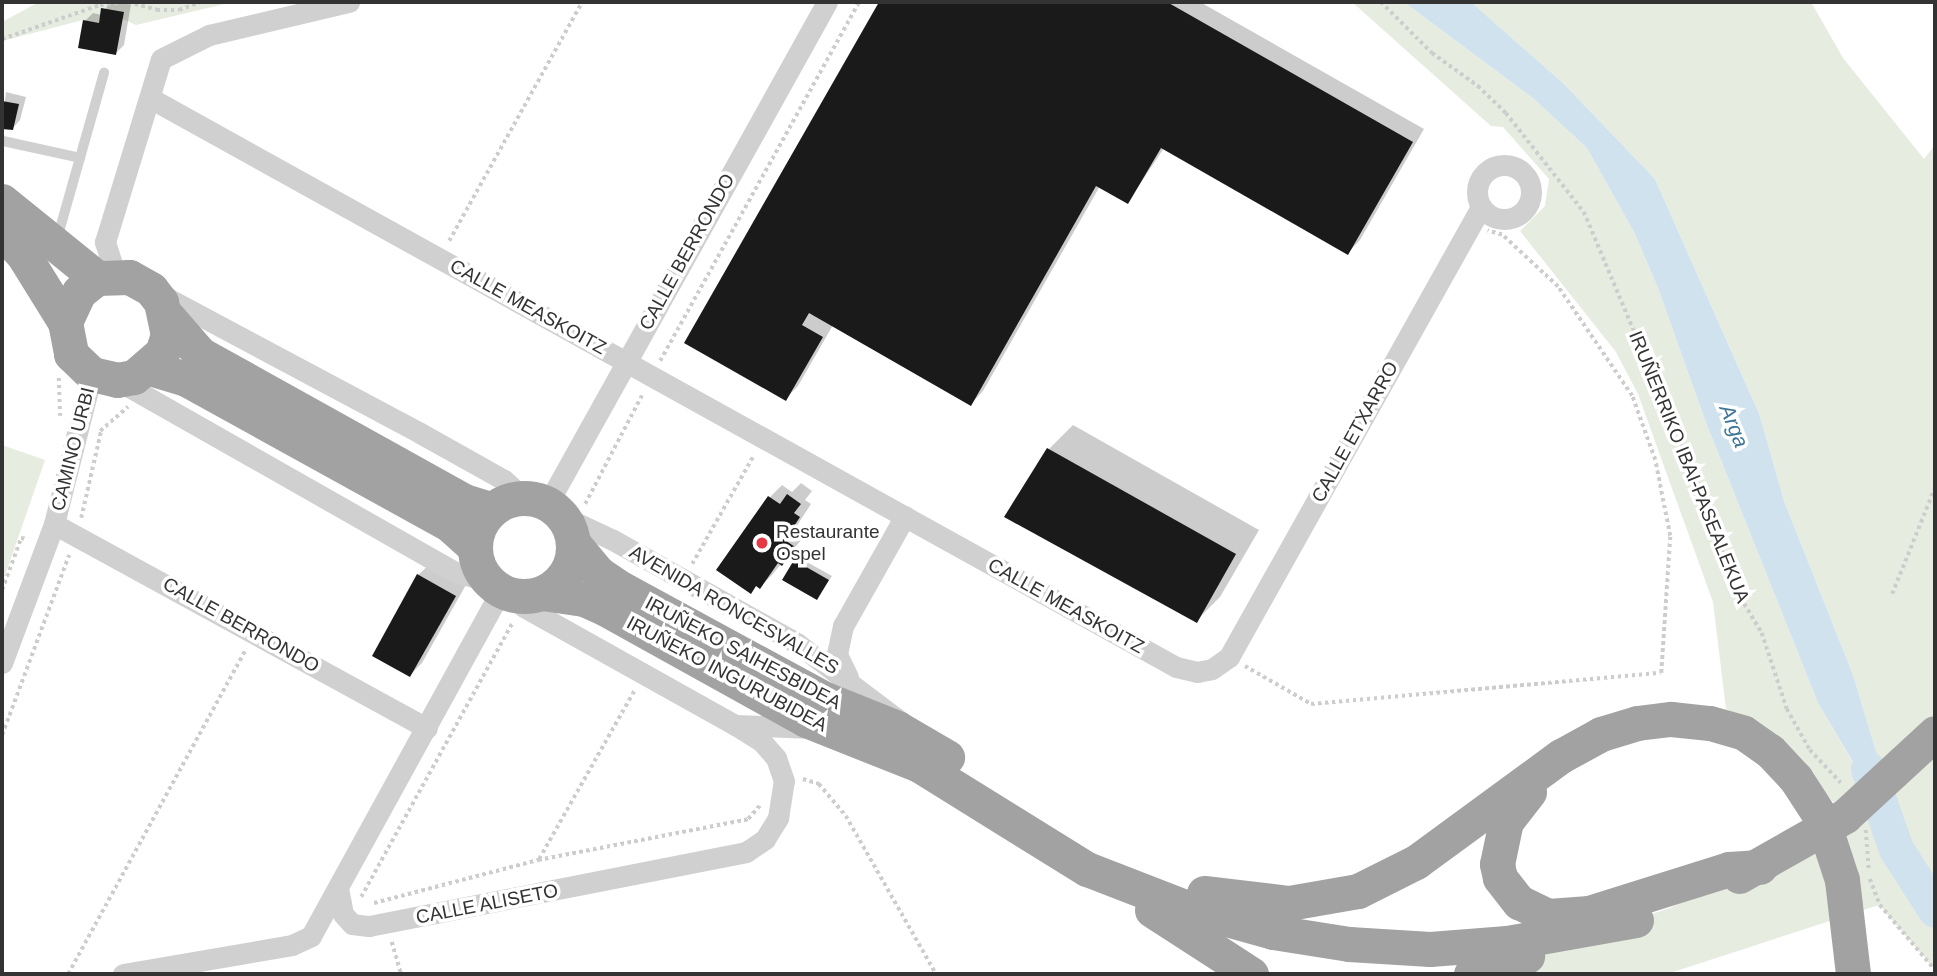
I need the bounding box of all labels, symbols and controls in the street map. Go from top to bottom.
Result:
street label: CALLE BERRONDO [635,170,739,334]
street label: CALLE MEASKOITZ [446,255,610,359]
street label: IRUÑERRIKO IBAI-PASEALEKUA [1624,328,1754,606]
street label: CALLE ETXARRO [1307,358,1403,506]
street label: CAMINO URBI [47,385,99,513]
water label: Arga [1714,401,1754,451]
place label: Restaurante Ospel [776,521,880,565]
marker: Restaurante Ospel [754,535,770,551]
street label: AVENIDA RONCESVALLES [625,540,843,680]
street label: CALLE MEASKOITZ [984,554,1148,658]
street label: CALLE BERRONDO [159,573,323,677]
street label: IRUÑEKO SAIHESBIDEA [641,592,845,714]
street label: IRUÑEKO INGURUBIDEA [623,611,831,737]
street label: CALLE ALISETO [413,879,561,929]

